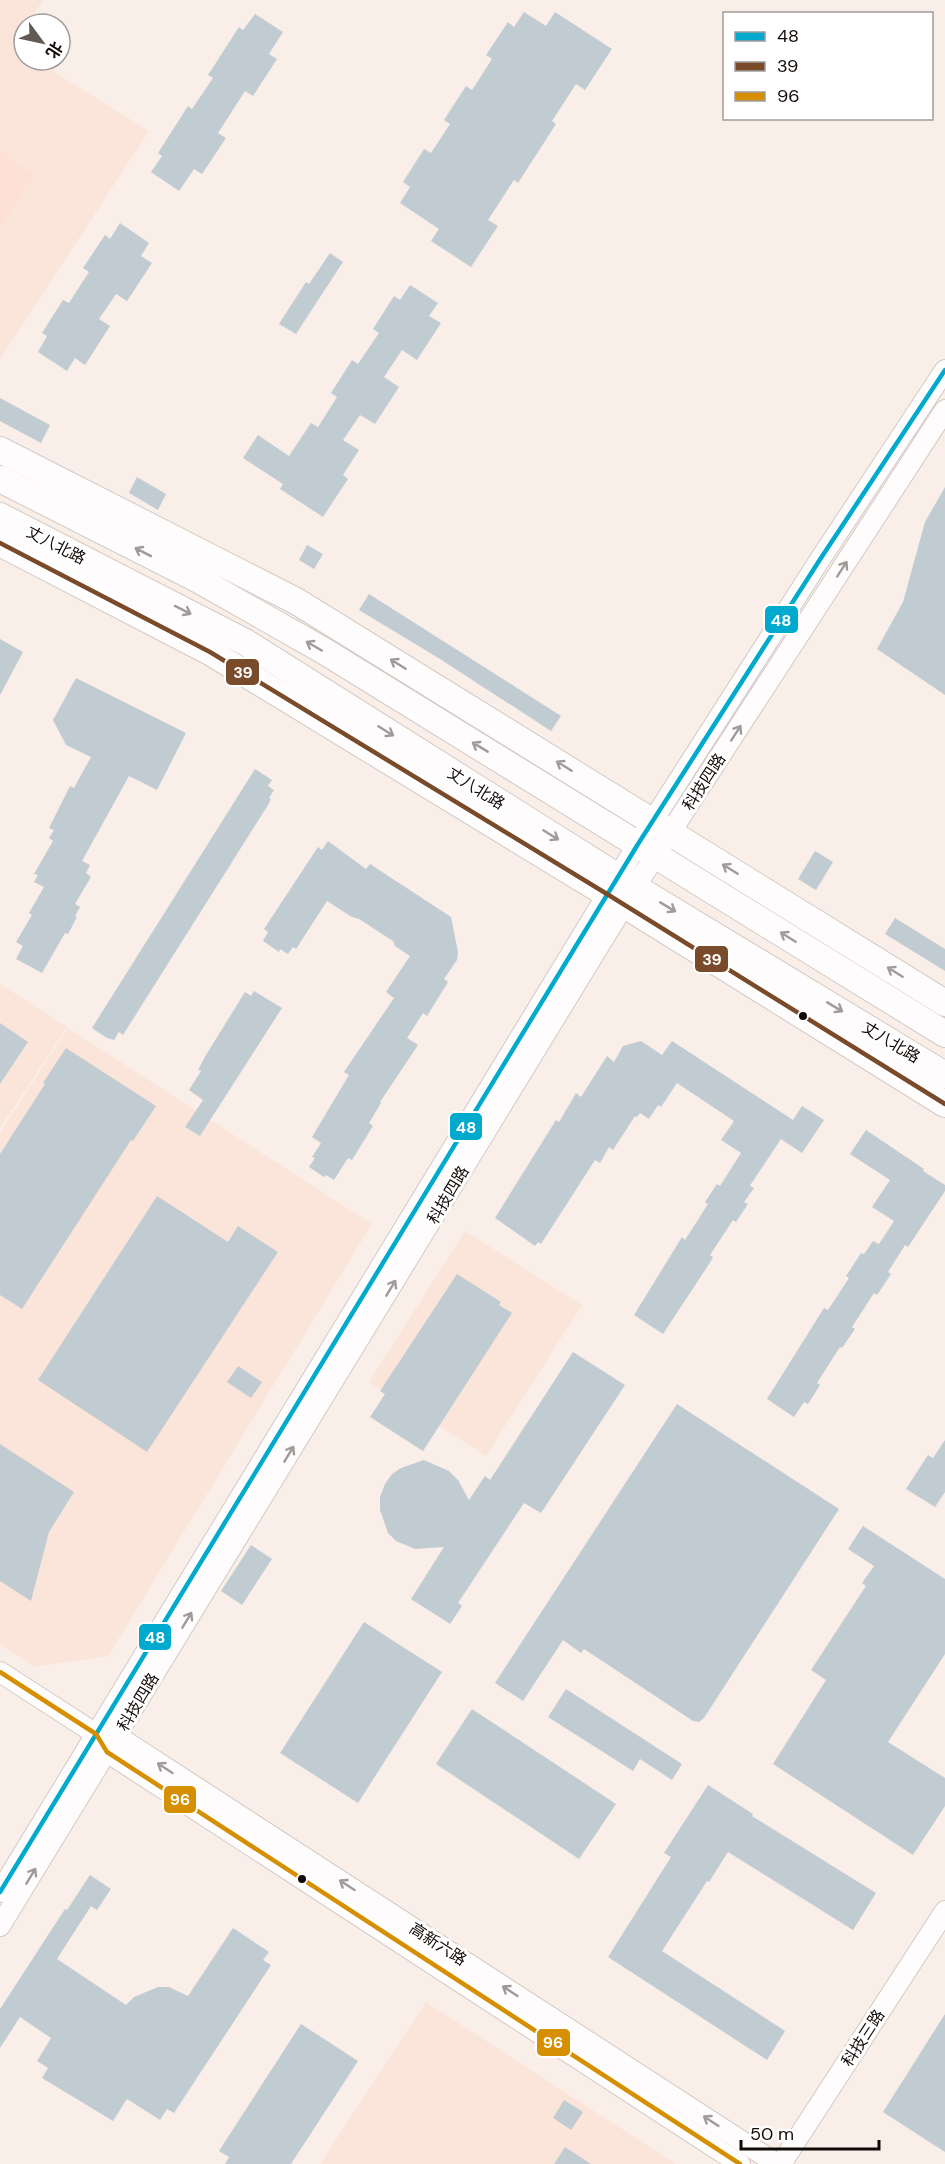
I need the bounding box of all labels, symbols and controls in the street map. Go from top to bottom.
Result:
north arrow [12,12,72,72]
legend [723,12,933,120]
text: 48 [777,24,799,48]
text: 北 [41,37,67,62]
text: 39 [777,54,798,78]
text: 96 [777,84,800,108]
street label: 丈八北路 [23,521,89,569]
one-way arrow [135,546,153,557]
one-way arrow [836,561,848,578]
one-way arrow [173,605,191,616]
line badge: 48 [764,605,799,634]
text: 48 [771,610,791,631]
one-way arrow [306,640,323,652]
line badge: 39 [225,658,260,686]
one-way arrow [390,658,407,670]
text: 39 [233,662,253,683]
one-way arrow [729,724,742,741]
one-way arrow [377,726,394,738]
one-way arrow [472,741,489,754]
street label: 科技四路 [678,749,730,815]
one-way arrow [556,760,573,772]
street label: 丈八北路 [443,762,509,814]
one-way arrow [542,830,559,842]
one-way arrow [722,863,739,875]
one-way arrow [659,901,676,913]
one-way arrow [780,931,797,943]
line badge: 39 [694,945,729,973]
text: 39 [702,949,722,970]
one-way arrow [887,965,904,977]
one-way arrow [826,1002,843,1014]
unlabelled marker [797,1010,809,1022]
street label: 丈八北路 [858,1017,924,1067]
line badge: 48 [449,1112,483,1141]
text: 48 [456,1117,476,1138]
street label: 科技四路 [423,1162,473,1228]
one-way arrow [385,1280,397,1297]
one-way arrow [283,1446,295,1463]
one-way arrow [181,1612,194,1629]
line badge: 48 [138,1623,172,1651]
text: 48 [145,1627,165,1648]
street label: 科技四路 [113,1669,163,1735]
one-way arrow [158,1762,174,1774]
line badge: 96 [163,1785,197,1814]
text: 96 [170,1789,190,1810]
one-way arrow [25,1868,37,1885]
unlabelled marker [296,1873,308,1885]
one-way arrow [339,1879,356,1891]
street label: 高新六路 [405,1918,471,1970]
one-way arrow [503,1985,519,1997]
street label: 科技三路 [837,2005,889,2071]
line badge: 96 [536,2028,571,2057]
text: 96 [543,2032,563,2053]
scale bar [741,2113,879,2151]
one-way arrow [702,2114,719,2127]
text: 50 m [750,2122,794,2146]

